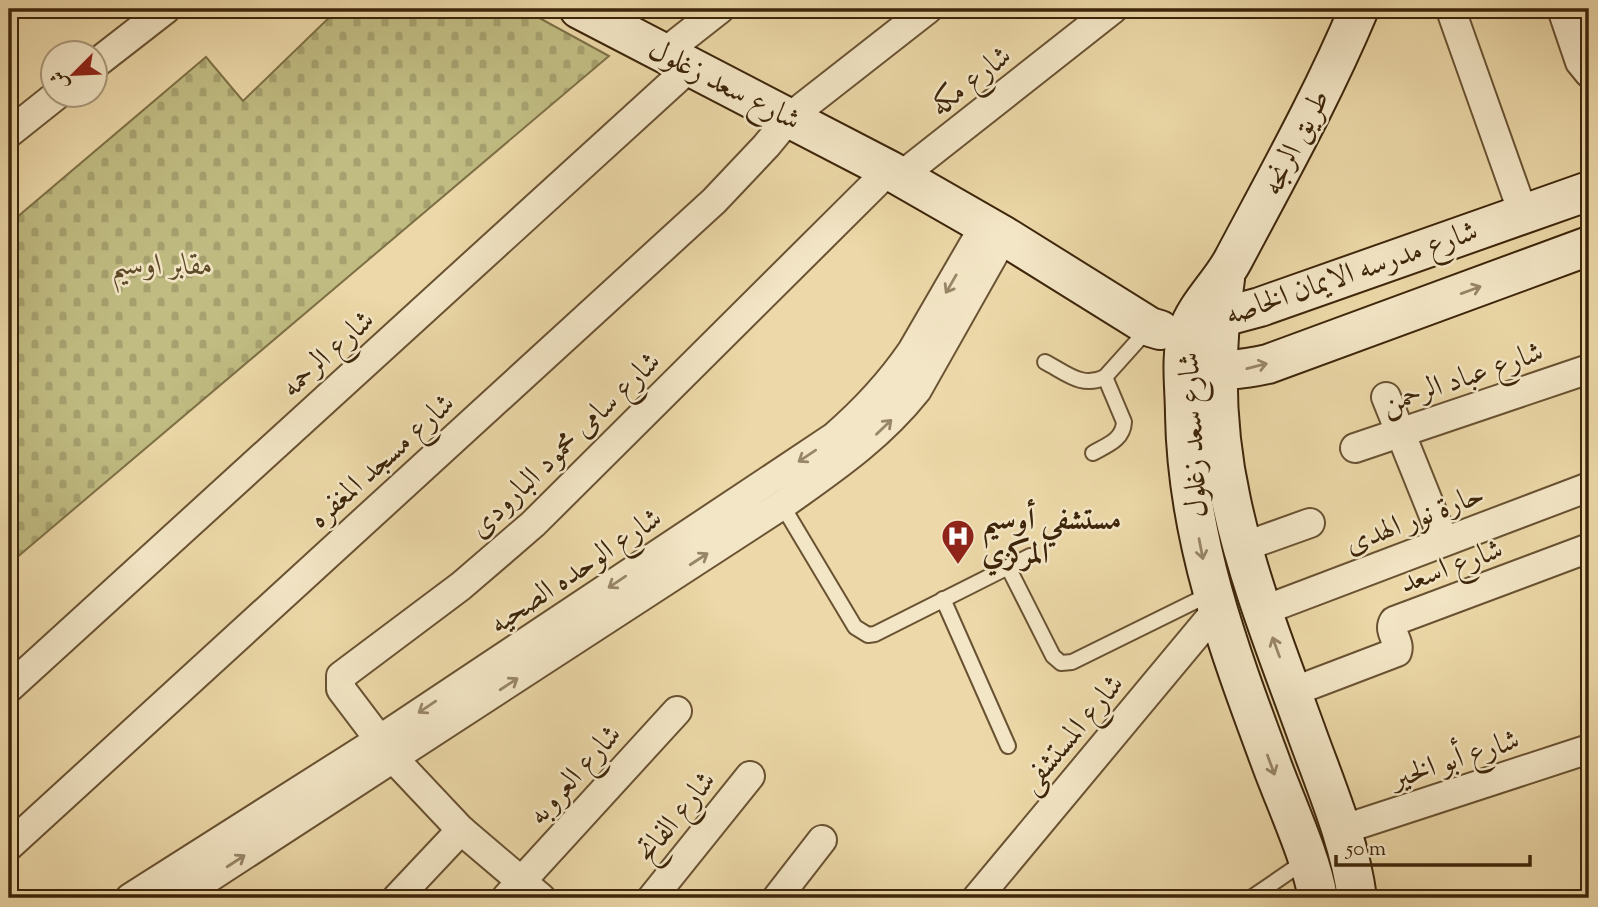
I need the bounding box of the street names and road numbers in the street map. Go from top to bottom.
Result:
street label: شارع سعد زغلول [640,29,808,144]
street label: شارع مكه [921,36,1022,129]
street label: طريق الرنجه [1252,83,1342,204]
street label: شارع مدرسه الايمان الخاصه [1220,211,1484,339]
street label: شارع الرحمه [272,301,386,410]
street label: شارع عباد الرحمن [1376,332,1550,428]
street label: شارع سامى محمود البارودى [460,342,672,550]
street label: شارع سعد زغلول [1169,351,1221,519]
street label: شارع مسجد المغفره [300,384,466,540]
street label: حارة نور الهدى [1339,474,1491,567]
street label: شارع الوحده الصحيه [481,498,672,647]
street label: شارع اسعد [1394,529,1510,607]
street label: شارع المستشفى [1010,666,1136,804]
street label: شارع العروبه [519,716,634,836]
street label: شارع أبو الخير [1383,718,1526,803]
street label: شارع الفاتح [626,762,728,874]

